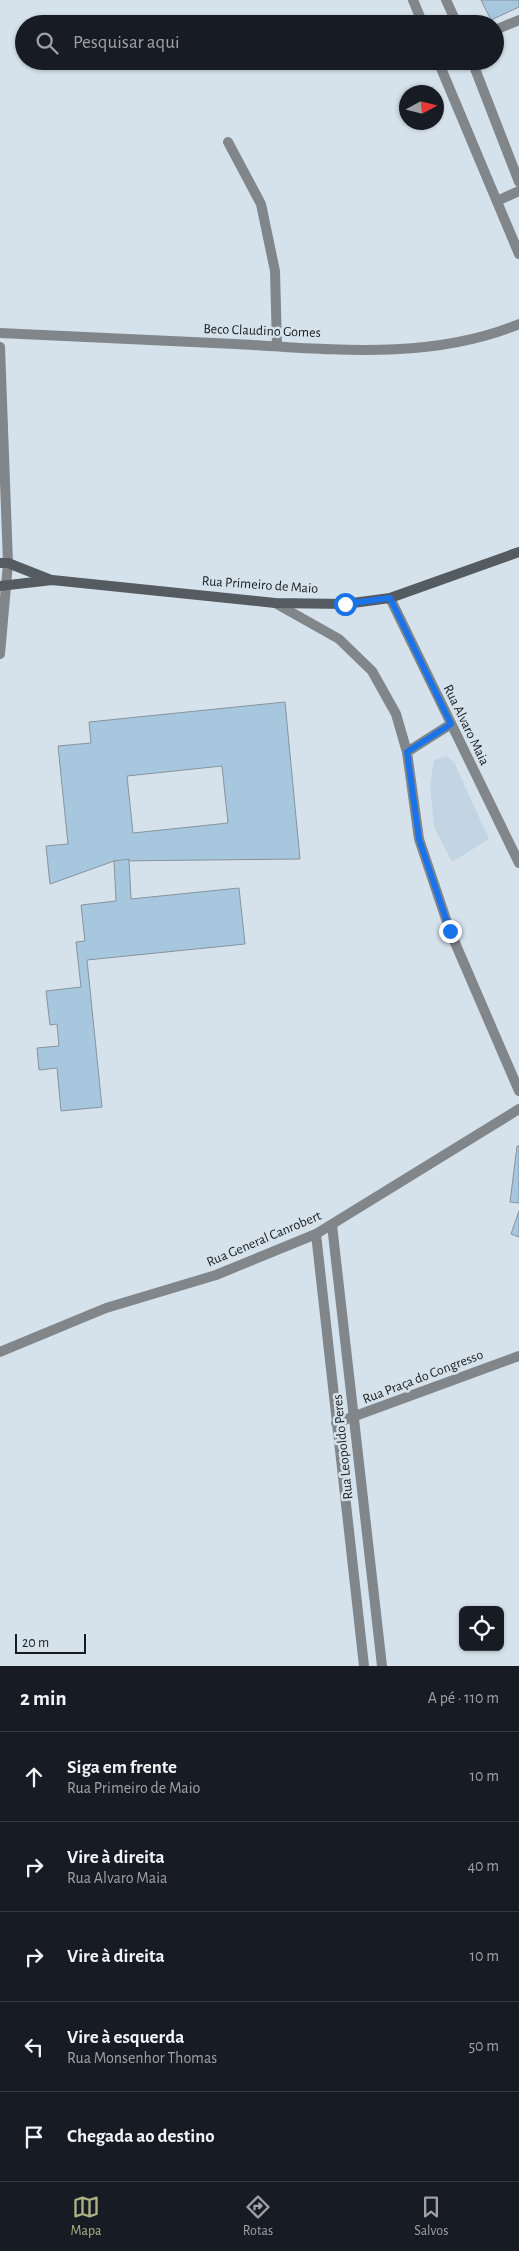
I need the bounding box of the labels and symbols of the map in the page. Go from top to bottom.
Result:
north arrow [399,85,444,130]
street label: Beco Claudino Gomes [203,322,321,340]
street label: Rua Primeiro de Maio [201,574,319,596]
route start [334,593,357,616]
street label: Rua Alvaro Maia [440,682,492,768]
route end [439,920,462,943]
street label: Rua General Canrobert [205,1208,324,1269]
street label: Rua Praça do Congresso [361,1348,485,1406]
street label: Rua Leopoldo Peres [331,1394,355,1500]
scale bar [15,1631,86,1654]

